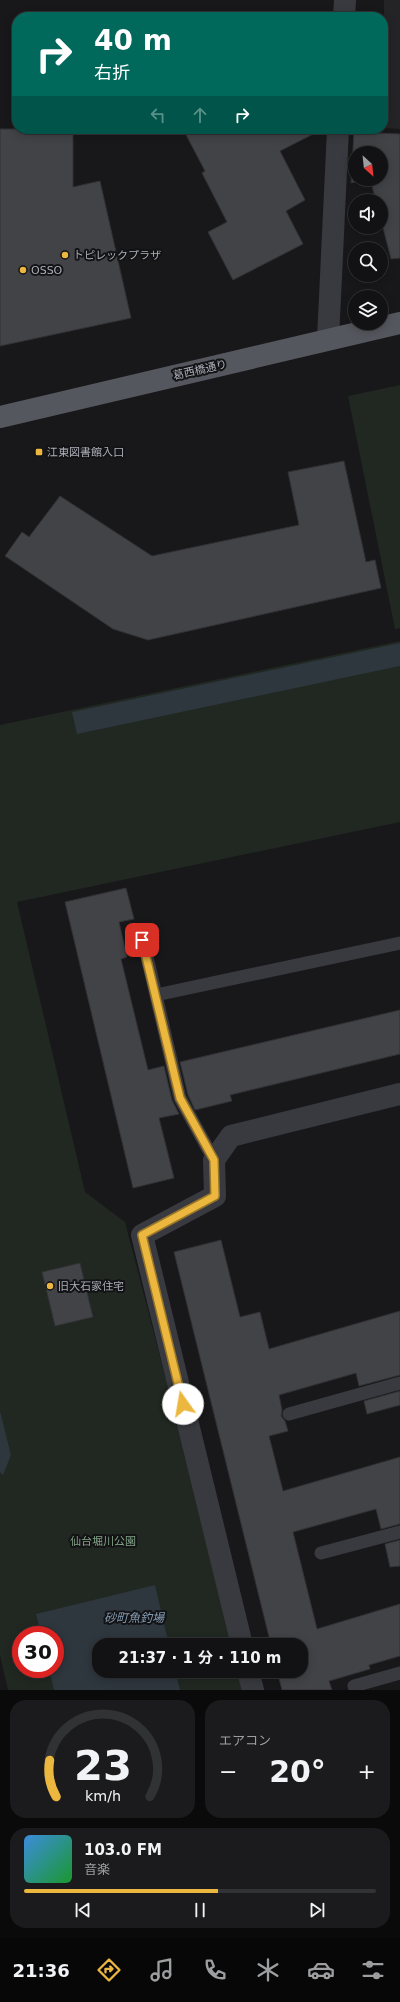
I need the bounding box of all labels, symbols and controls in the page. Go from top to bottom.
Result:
text: 40 m [94,24,172,57]
icon: right [28,28,80,80]
text: 右折 [94,62,130,83]
icon: left [147,104,169,126]
icon: ahead [189,104,211,126]
icon: right [231,104,253,126]
north arrow [348,146,388,186]
map controls [348,146,388,330]
button: sound [348,194,388,234]
button: search [348,242,388,282]
place label: トピレックプラザ [73,249,161,262]
marker: トピレックプラザ [60,250,70,260]
place label: OSSO [31,264,63,277]
marker: OSSO [18,265,28,275]
button: layers [348,290,388,330]
street label: 葛西橋通り [172,357,228,383]
place label: 江東図書館入口 [47,446,124,459]
marker: 江東図書館入口 [34,447,44,457]
pin [125,923,159,957]
icon: arrive [131,929,153,951]
place label: 旧大石家住宅 [58,1280,124,1293]
marker: 旧大石家住宅 [45,1281,55,1291]
position arrow [162,1383,204,1425]
park label: 仙台堀川公園 [70,1535,136,1548]
water label: 砂町魚釣場 [104,1611,166,1625]
speed limit sign: 30 [12,1626,64,1678]
text: 21:37 · 1 分 · 110 m [119,1649,281,1667]
text: エアコン [219,1733,271,1748]
text: 23 [74,1741,131,1790]
text: 20° [269,1754,326,1789]
text: − [219,1759,237,1784]
text: + [358,1759,376,1784]
text: km/h [84,1788,121,1804]
text: 103.0 FM [84,1841,162,1859]
text: 音楽 [84,1862,110,1877]
icon: previous [72,1899,94,1921]
icon: pause [189,1899,211,1921]
icon: next [306,1899,328,1921]
icon: directions [95,1956,123,1984]
icon: music [148,1956,176,1984]
icon: phone [201,1956,229,1984]
icon: climate [254,1956,282,1984]
icon: car [307,1956,335,1984]
icon: filters [359,1956,387,1984]
text: 21:36 [12,1960,70,1981]

